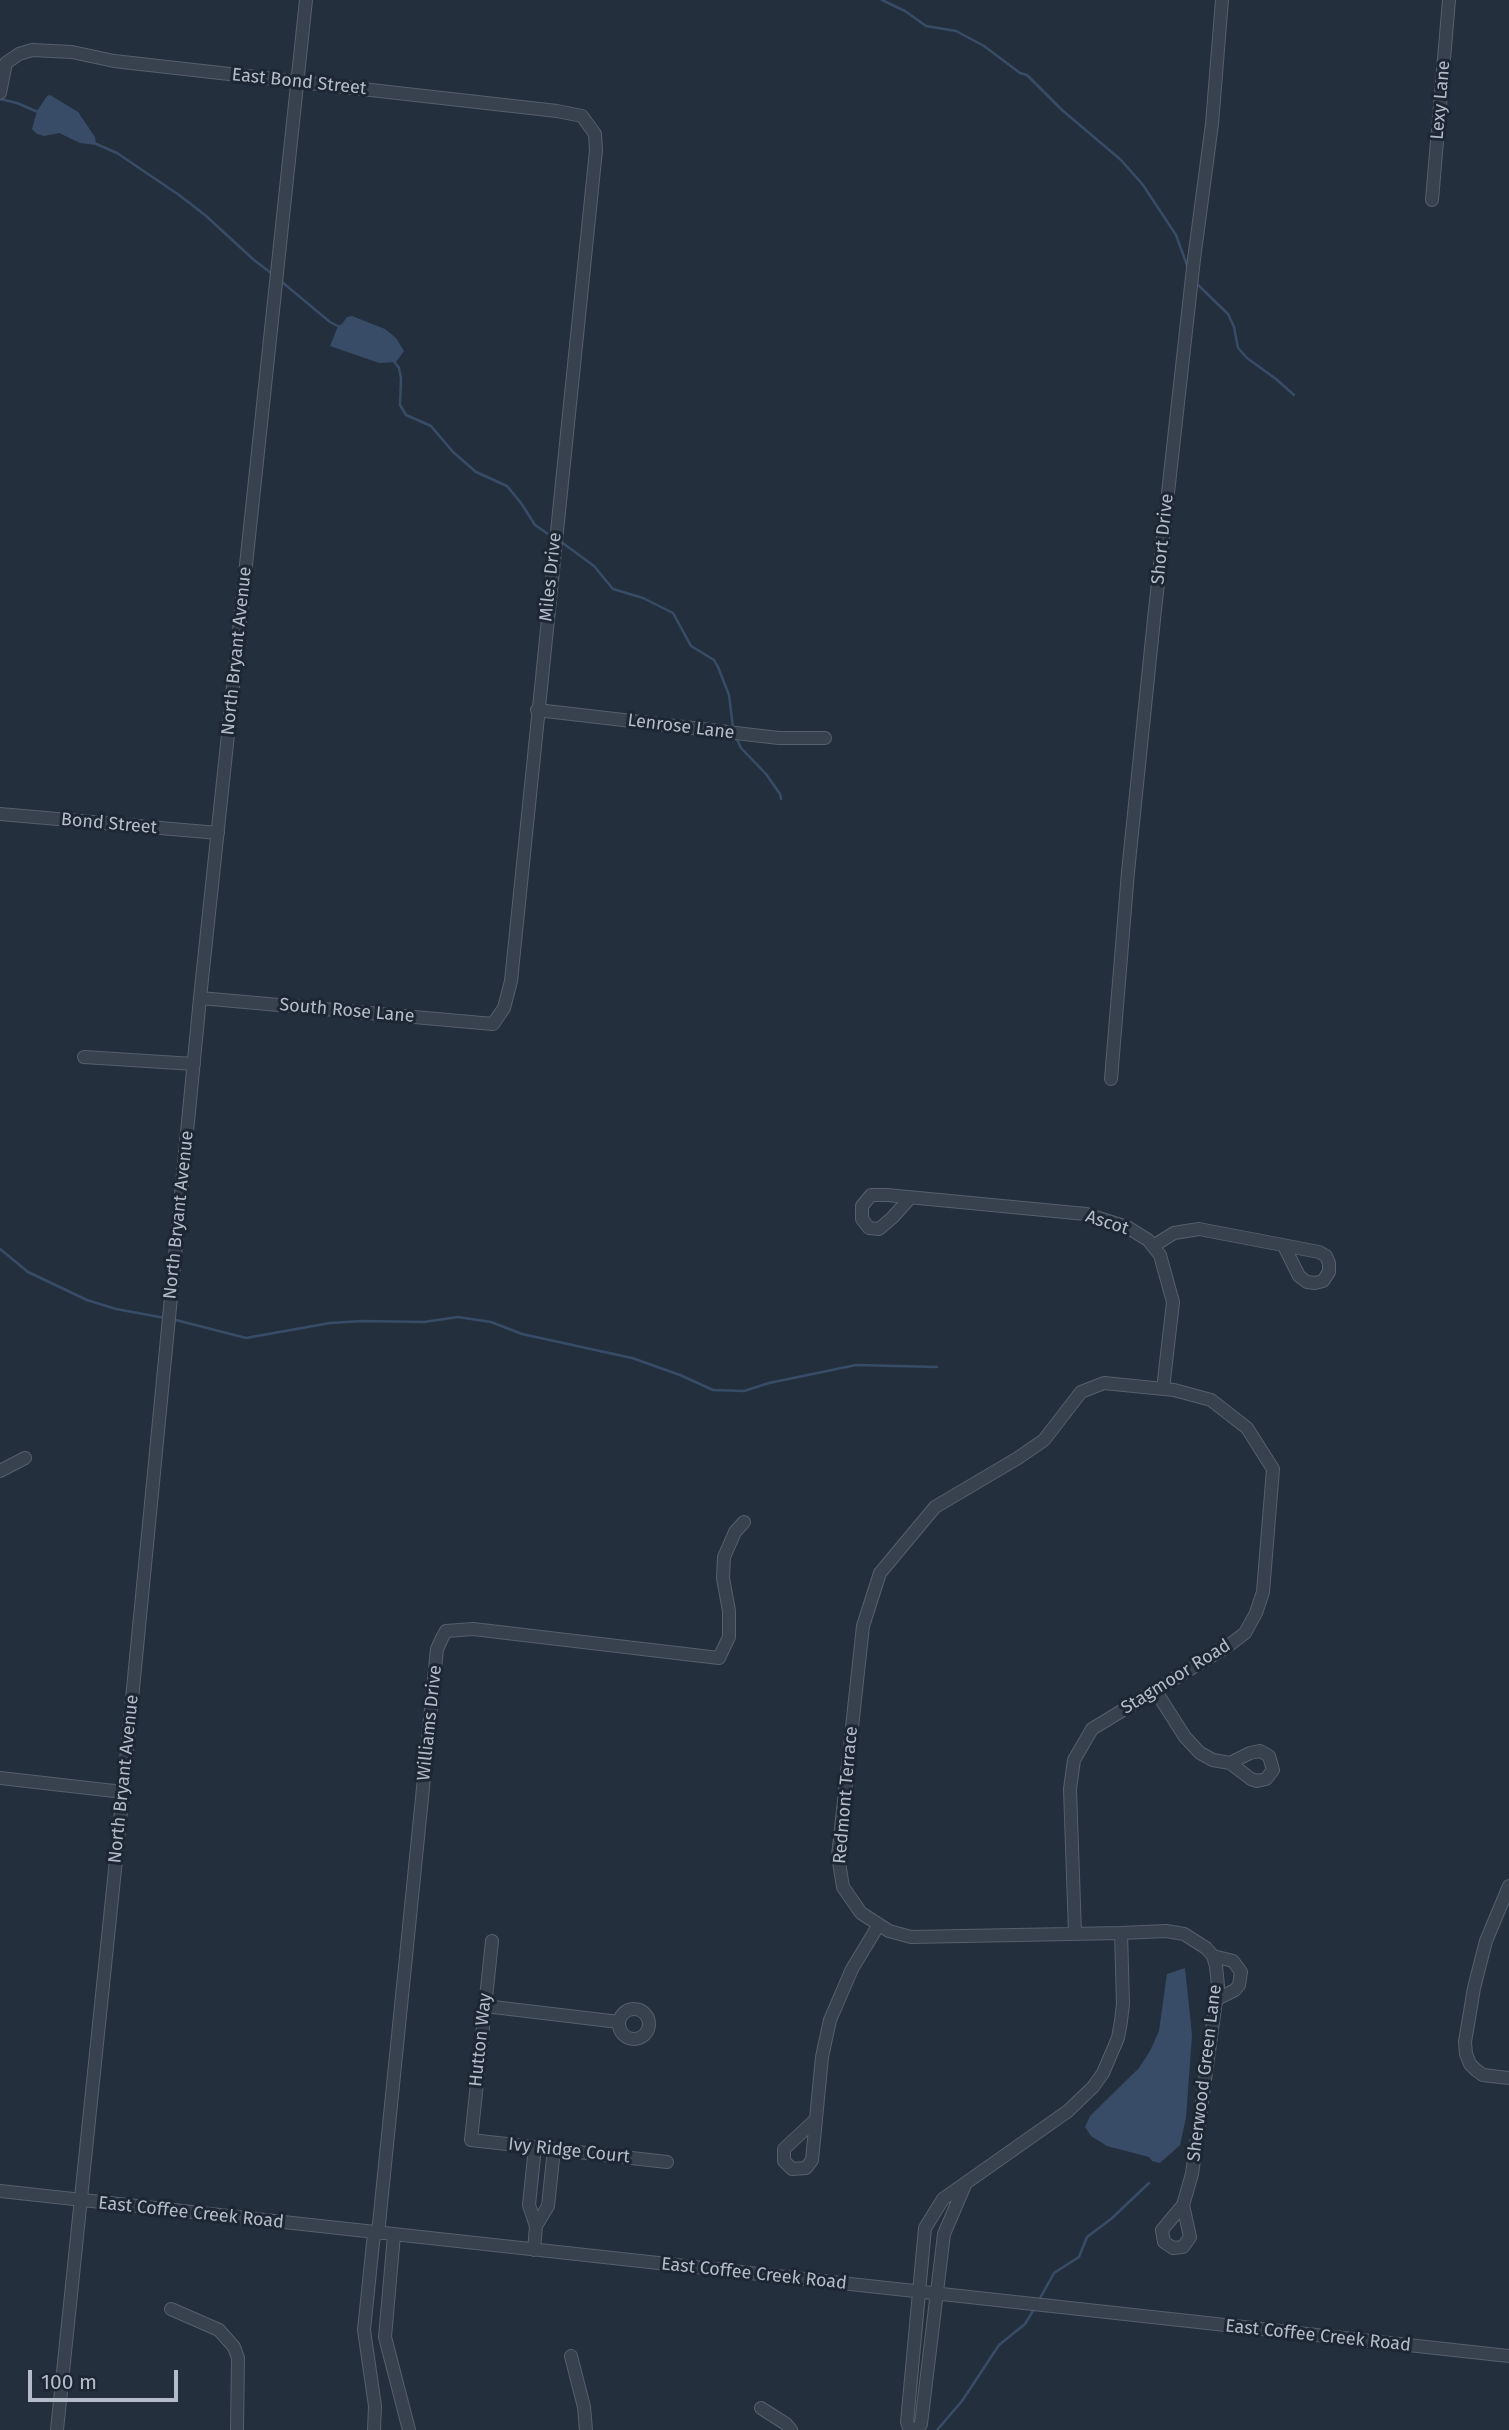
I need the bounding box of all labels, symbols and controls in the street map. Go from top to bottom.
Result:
street label: Lexy Lane [1427,59,1455,141]
street label: East Bond Street [231,64,367,100]
street label: Short Drive [1147,492,1179,586]
street label: Miles Drive [536,531,566,623]
street label: North Bryant Avenue [217,566,257,736]
street label: Lenrose Lane [626,710,736,744]
street label: Bond Street [60,809,158,839]
street label: South Rose Lane [278,994,416,1028]
street label: North Bryant Avenue [159,1130,199,1300]
street label: Ascot [1083,1206,1131,1240]
street label: Stagmoor Road [1117,1635,1235,1719]
street label: Williams Drive [413,1664,447,1782]
street label: North Bryant Avenue [104,1694,144,1864]
street label: Redmont Terrace [829,1725,863,1865]
street label: Sherwood Green Lane [1183,1983,1227,2163]
street label: Hutton Way [465,1992,497,2088]
street label: Ivy Ridge Court [507,2134,631,2168]
street label: East Coffee Creek Road [97,2193,285,2233]
street label: East Coffee Creek Road [660,2254,848,2294]
street label: East Coffee Creek Road [1224,2316,1412,2356]
scale bar [32,2356,182,2400]
text: 100 m [41,2369,97,2395]

